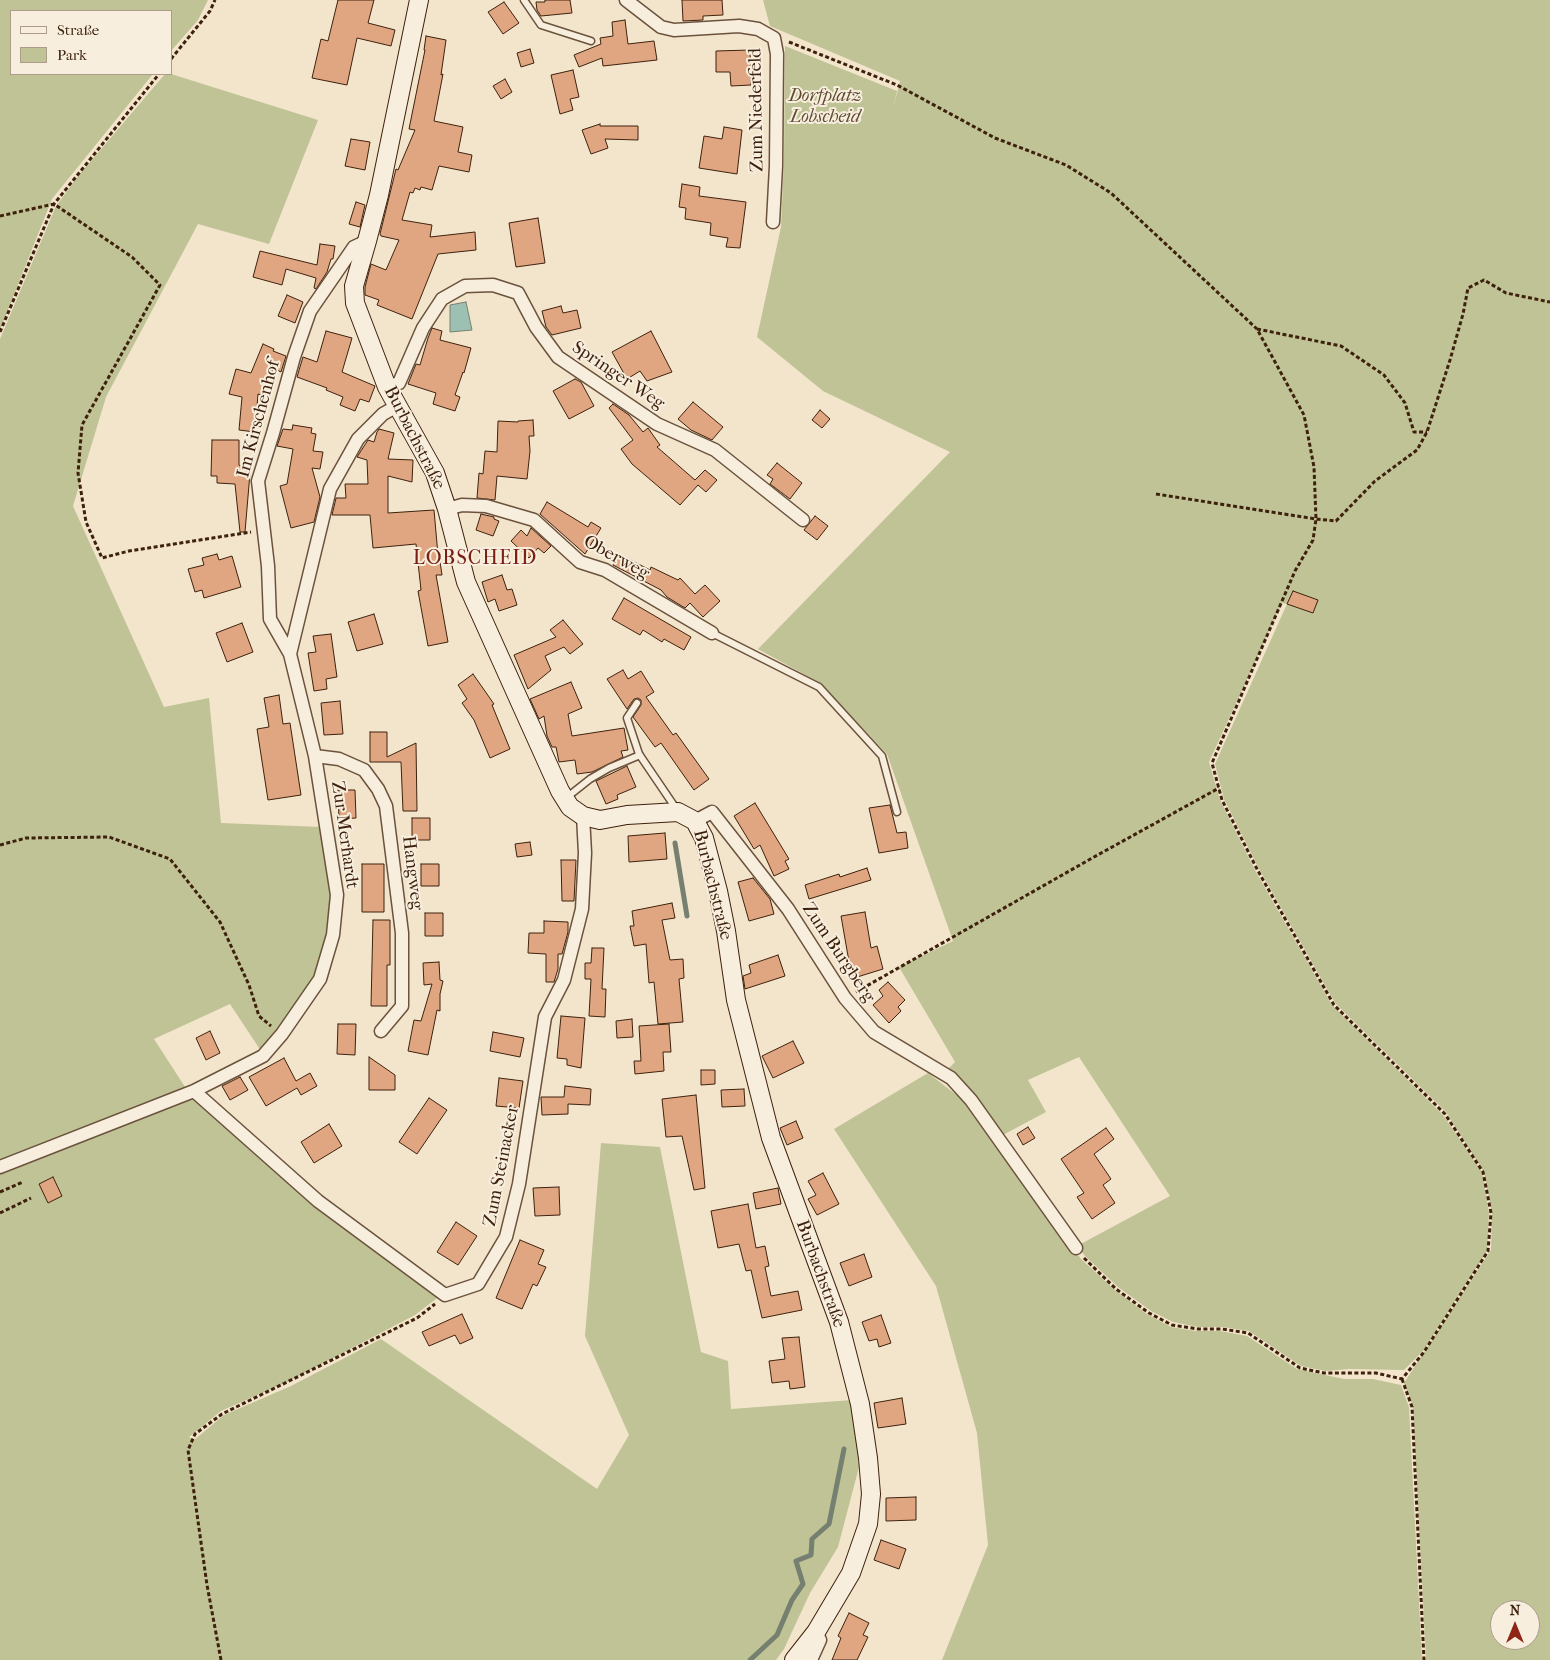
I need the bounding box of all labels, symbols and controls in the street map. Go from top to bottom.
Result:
legend [10,10,172,75]
text: Straße [57,21,99,39]
text: Park [57,46,87,64]
street label: Zum Niederfeld [745,48,769,172]
park label: Dorfplatz Lobscheid [789,86,861,128]
street label: Springer Weg [567,337,669,415]
street label: Im Kirschenhof [233,358,285,480]
street label: Burbachstraße [379,383,449,493]
street label: Oberweg [579,531,653,585]
district label: LOBSCHEID [412,547,538,571]
street label: Zur Merhardt [326,780,362,890]
street label: Burbachstraße [688,828,736,942]
street label: Hangweg [397,835,427,911]
street label: Zum Burgberg [797,899,879,1007]
street label: Zum Steinacker [480,1103,524,1229]
street label: Burbachstraße [791,1217,849,1331]
north arrow [1490,1600,1540,1650]
text: N [1510,1602,1520,1619]

